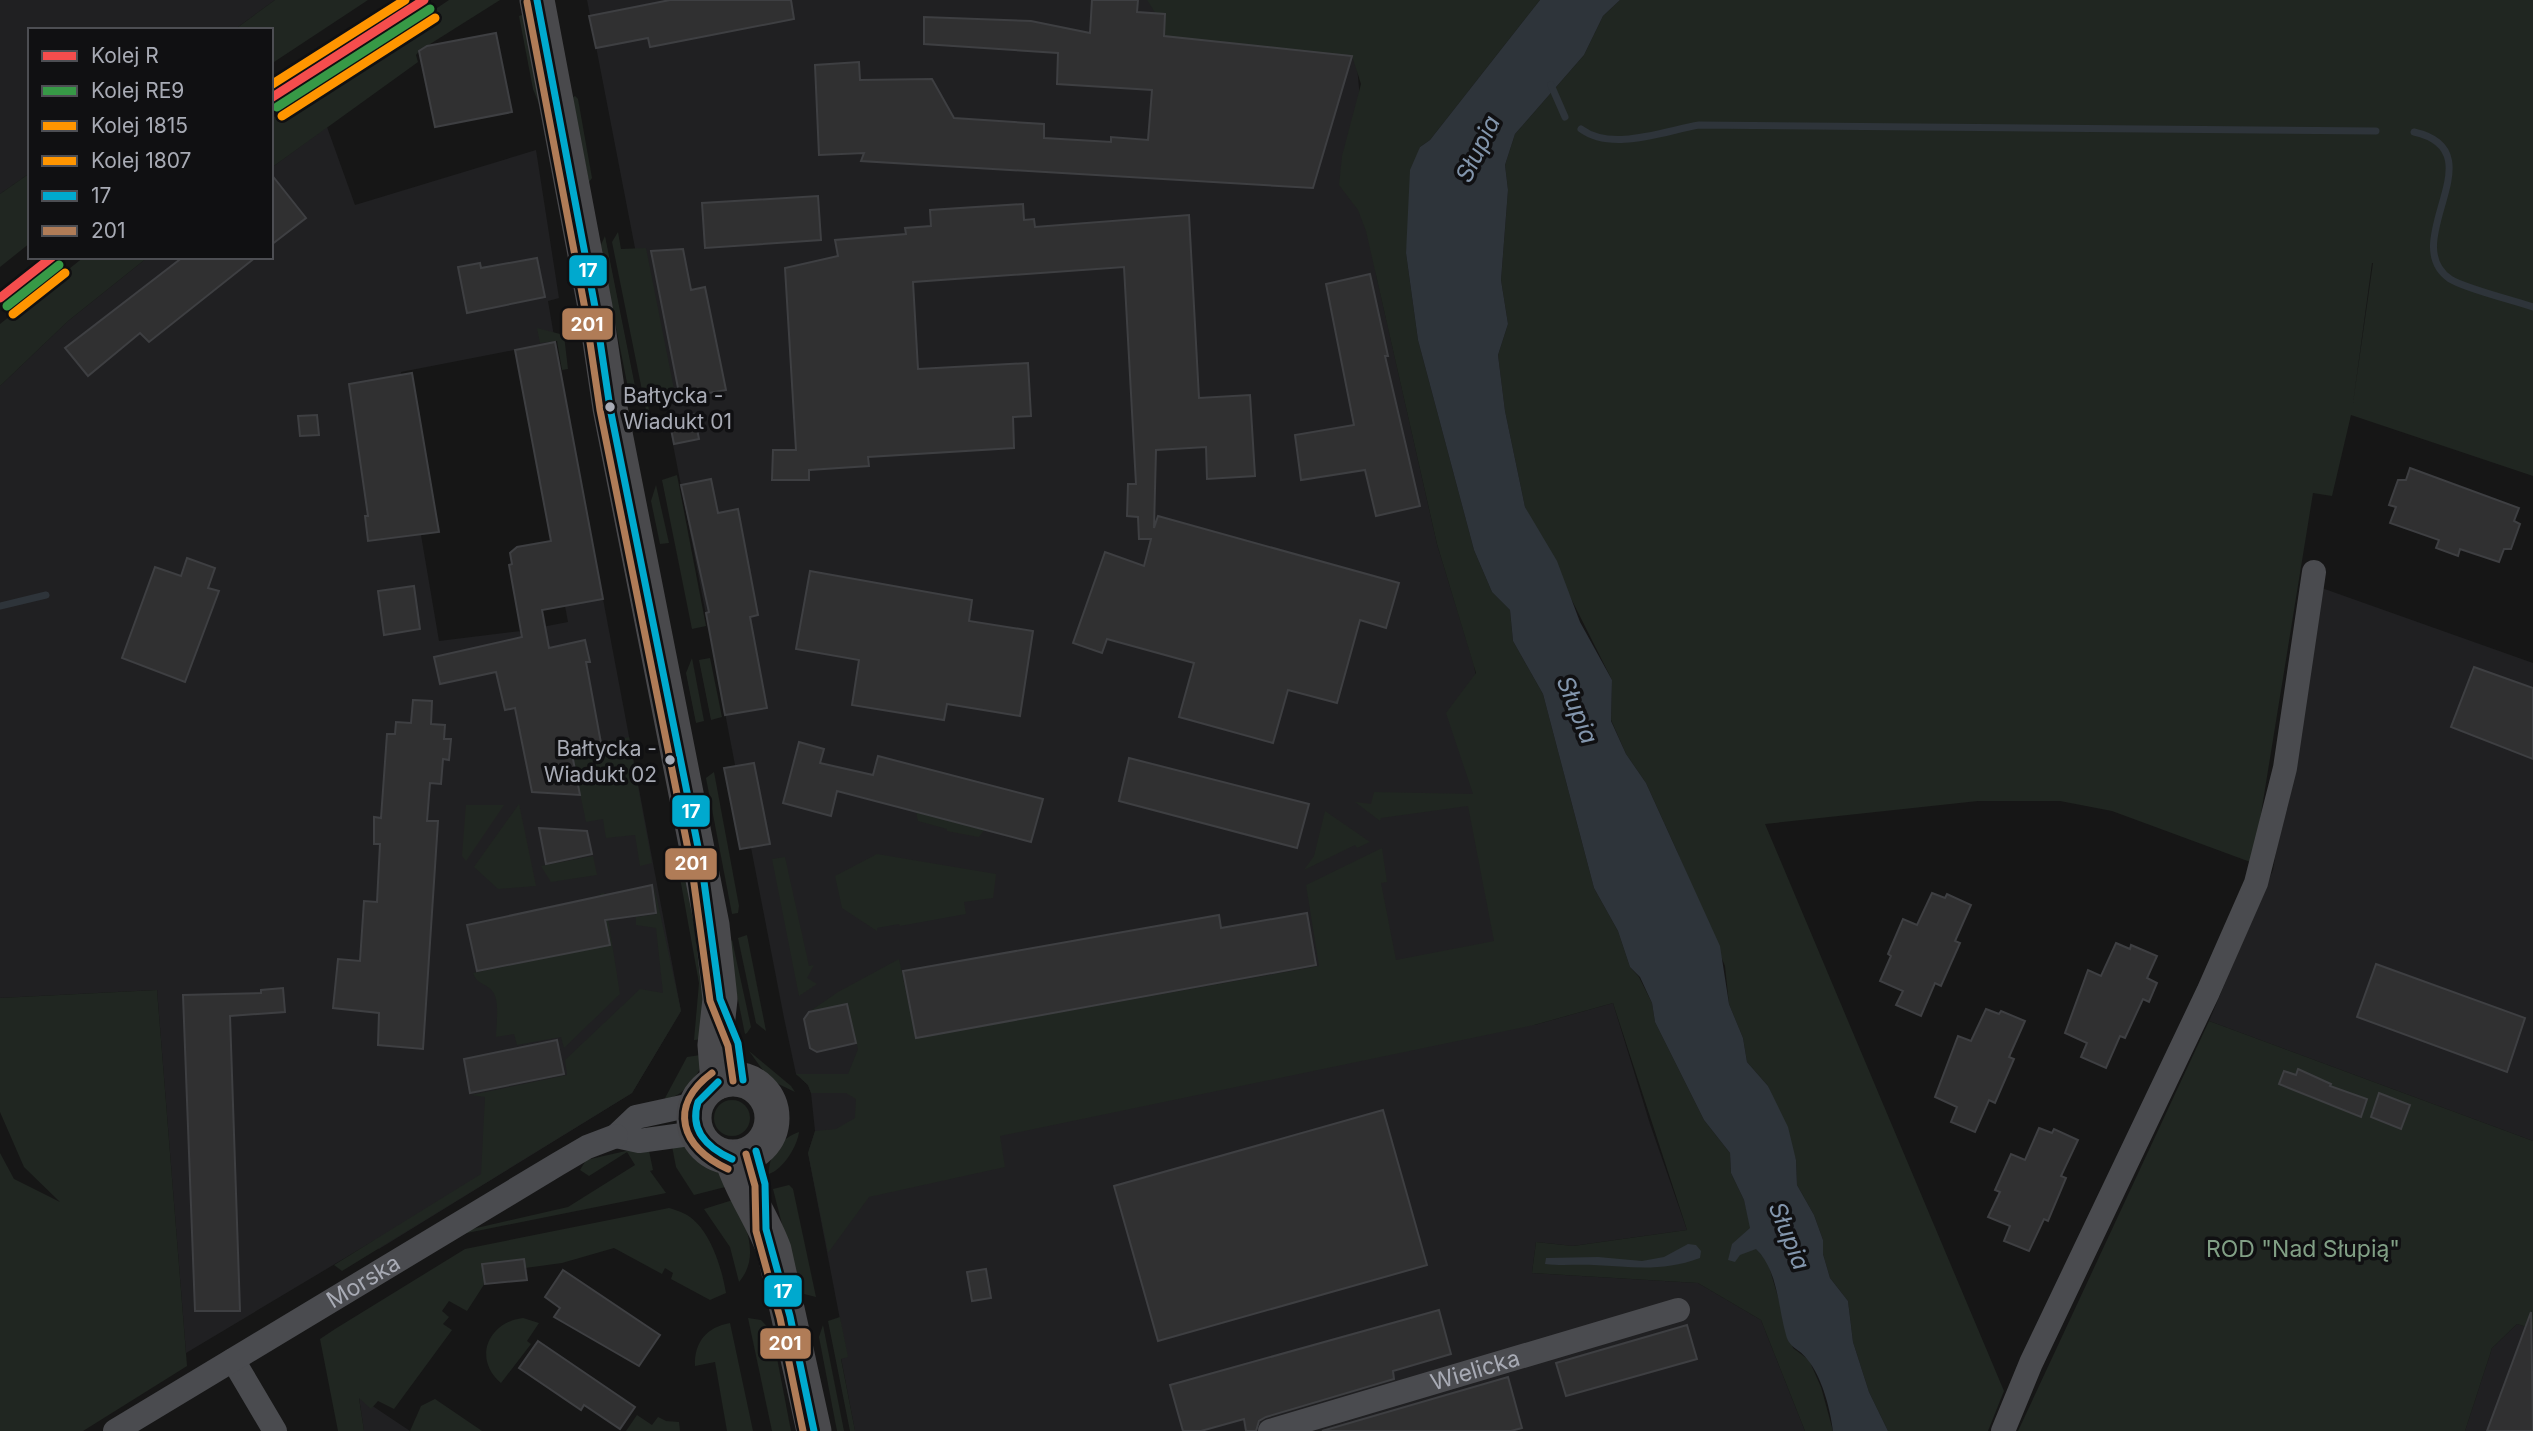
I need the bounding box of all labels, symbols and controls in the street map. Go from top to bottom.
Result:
legend [28,28,273,259]
text: Kolej R [91,43,159,68]
text: Kolej RE9 [91,78,184,103]
water label: Słupia [1449,111,1506,187]
text: Kolej 1815 [91,113,188,138]
text: Kolej 1807 [91,148,191,173]
text: 17 [91,183,111,208]
text: 201 [91,218,126,243]
line badge: 17 [568,254,608,287]
text: 17 [578,259,598,282]
line badge: 201 [561,307,614,341]
text: 201 [571,313,603,336]
place label: Bałtycka - Wiadukt 01 [623,383,732,434]
marker: Bałtycka - Wiadukt 01 [603,400,617,414]
water label: Słupia [1551,672,1604,748]
place label: Bałtycka - Wiadukt 02 [544,736,657,787]
marker: Bałtycka - Wiadukt 02 [663,753,677,767]
line badge: 17 [671,794,711,828]
text: 17 [681,800,701,823]
line badge: 201 [664,847,718,881]
text: 201 [675,852,707,875]
water label: Słupia [1763,1198,1816,1274]
park label: ROD "Nad Słupią" [2206,1235,2400,1263]
street label: Morska [321,1248,405,1314]
line badge: 17 [763,1274,803,1308]
text: 17 [773,1280,793,1303]
line badge: 201 [759,1327,812,1360]
text: 201 [769,1332,801,1355]
street label: Wielicka [1427,1344,1523,1397]

